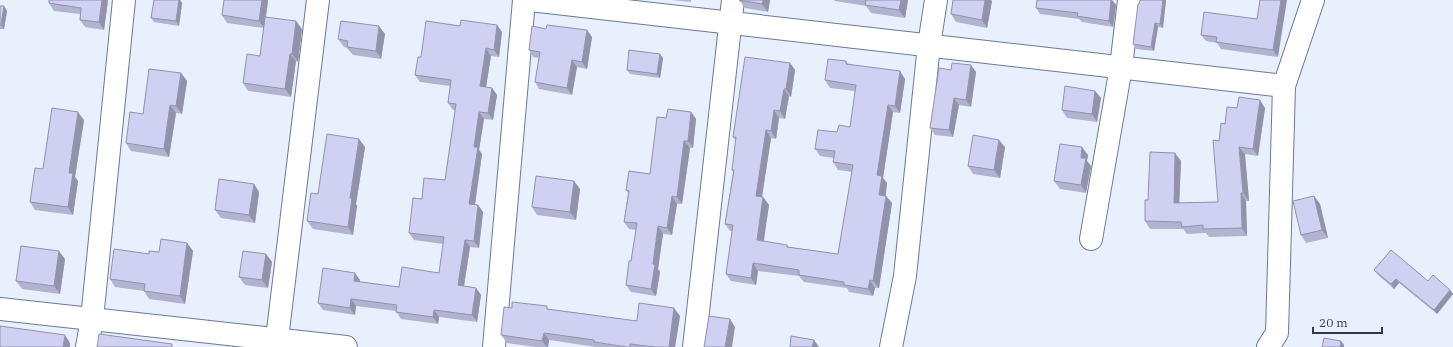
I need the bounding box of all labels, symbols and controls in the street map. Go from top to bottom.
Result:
scale bar [1313,309,1382,335]
text: 20 m [1319,315,1348,330]

